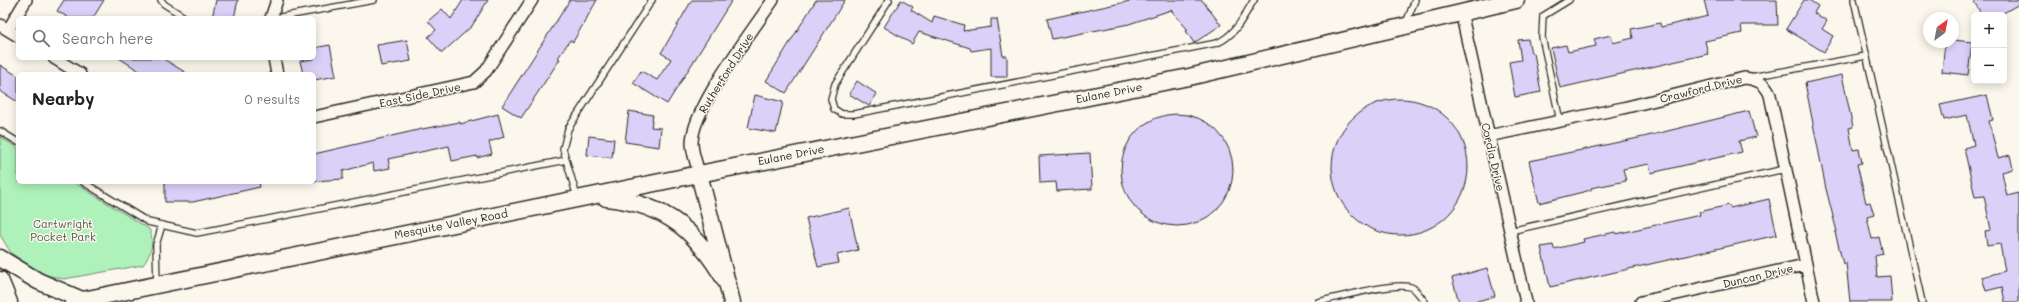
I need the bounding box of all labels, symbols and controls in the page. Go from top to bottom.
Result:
north arrow [1923,12,1959,48]
map controls [1971,12,2007,84]
button: + [1971,12,2007,48]
search box [16,16,316,60]
icon: search [30,27,52,49]
text: Search here [62,28,153,48]
street label: Rutherford Drive [695,29,756,116]
button: − [1971,48,2007,84]
street label: Crawford Drive [1658,71,1744,106]
street label: East Side Drive [378,79,462,110]
street label: Eulane Drive [1074,79,1144,106]
text: Nearby [32,87,94,109]
text: 0 results [245,90,300,107]
street label: Cordia Drive [1478,121,1509,193]
street label: Eulane Drive [756,141,826,168]
street label: Mesquite Valley Road [393,205,509,242]
park label: Cartwright Pocket Park [30,216,96,244]
street label: Duncan Drive [1721,260,1795,291]

